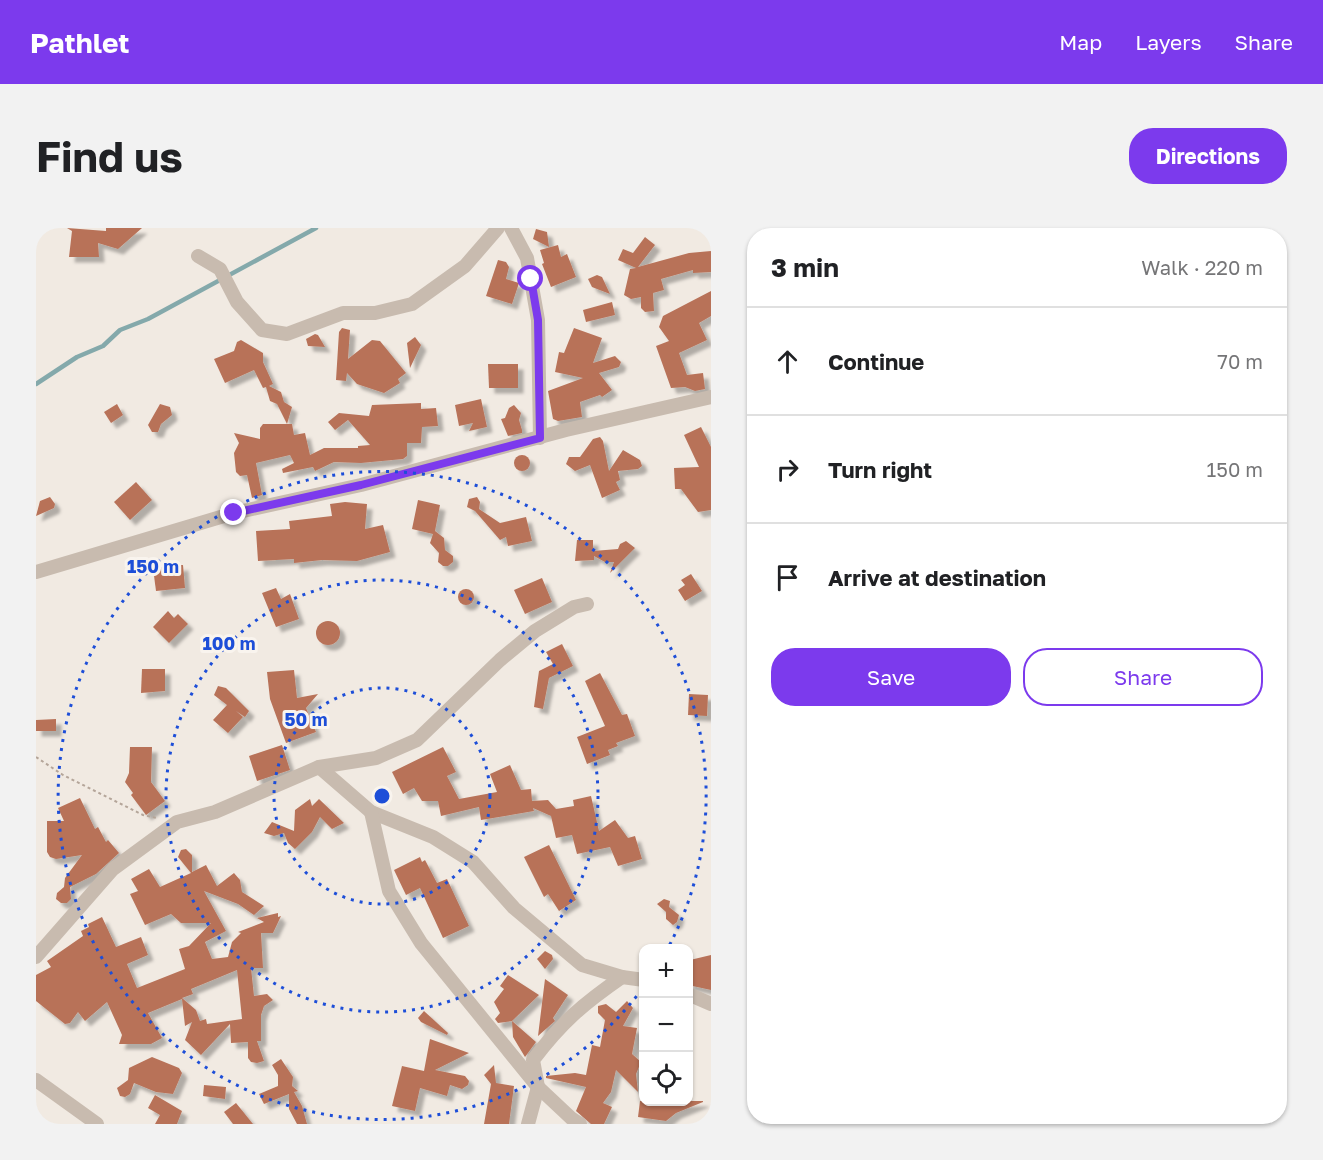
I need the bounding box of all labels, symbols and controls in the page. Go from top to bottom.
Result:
text: Pathlet [30,26,130,59]
text: Map [1059,29,1102,55]
text: Layers [1135,29,1202,55]
text: Share [1235,29,1293,55]
button: Directions [1129,128,1287,184]
text: Find us [36,131,183,181]
text: 3 min [771,252,839,283]
text: Walk · 220 m [1141,255,1263,279]
route start [517,265,543,291]
icon: ahead [771,345,804,378]
text: Continue [828,348,924,375]
text: 70 m [1217,349,1263,373]
icon: right [771,453,804,486]
text: Turn right [828,456,932,483]
text: 150 m [1207,457,1263,481]
route end [220,499,246,525]
text: 150 m [127,555,179,577]
icon: arrive [771,561,804,594]
text: Arrive at destination [828,564,1046,591]
text: 100 m [203,632,255,654]
button: Save [771,648,1011,706]
button: Share [1023,648,1263,706]
text: 50 m [285,708,327,730]
centre of rings [372,786,392,806]
map controls [639,944,693,1106]
button: + [639,944,693,998]
button: − [639,998,693,1052]
button: locate [639,1052,693,1106]

